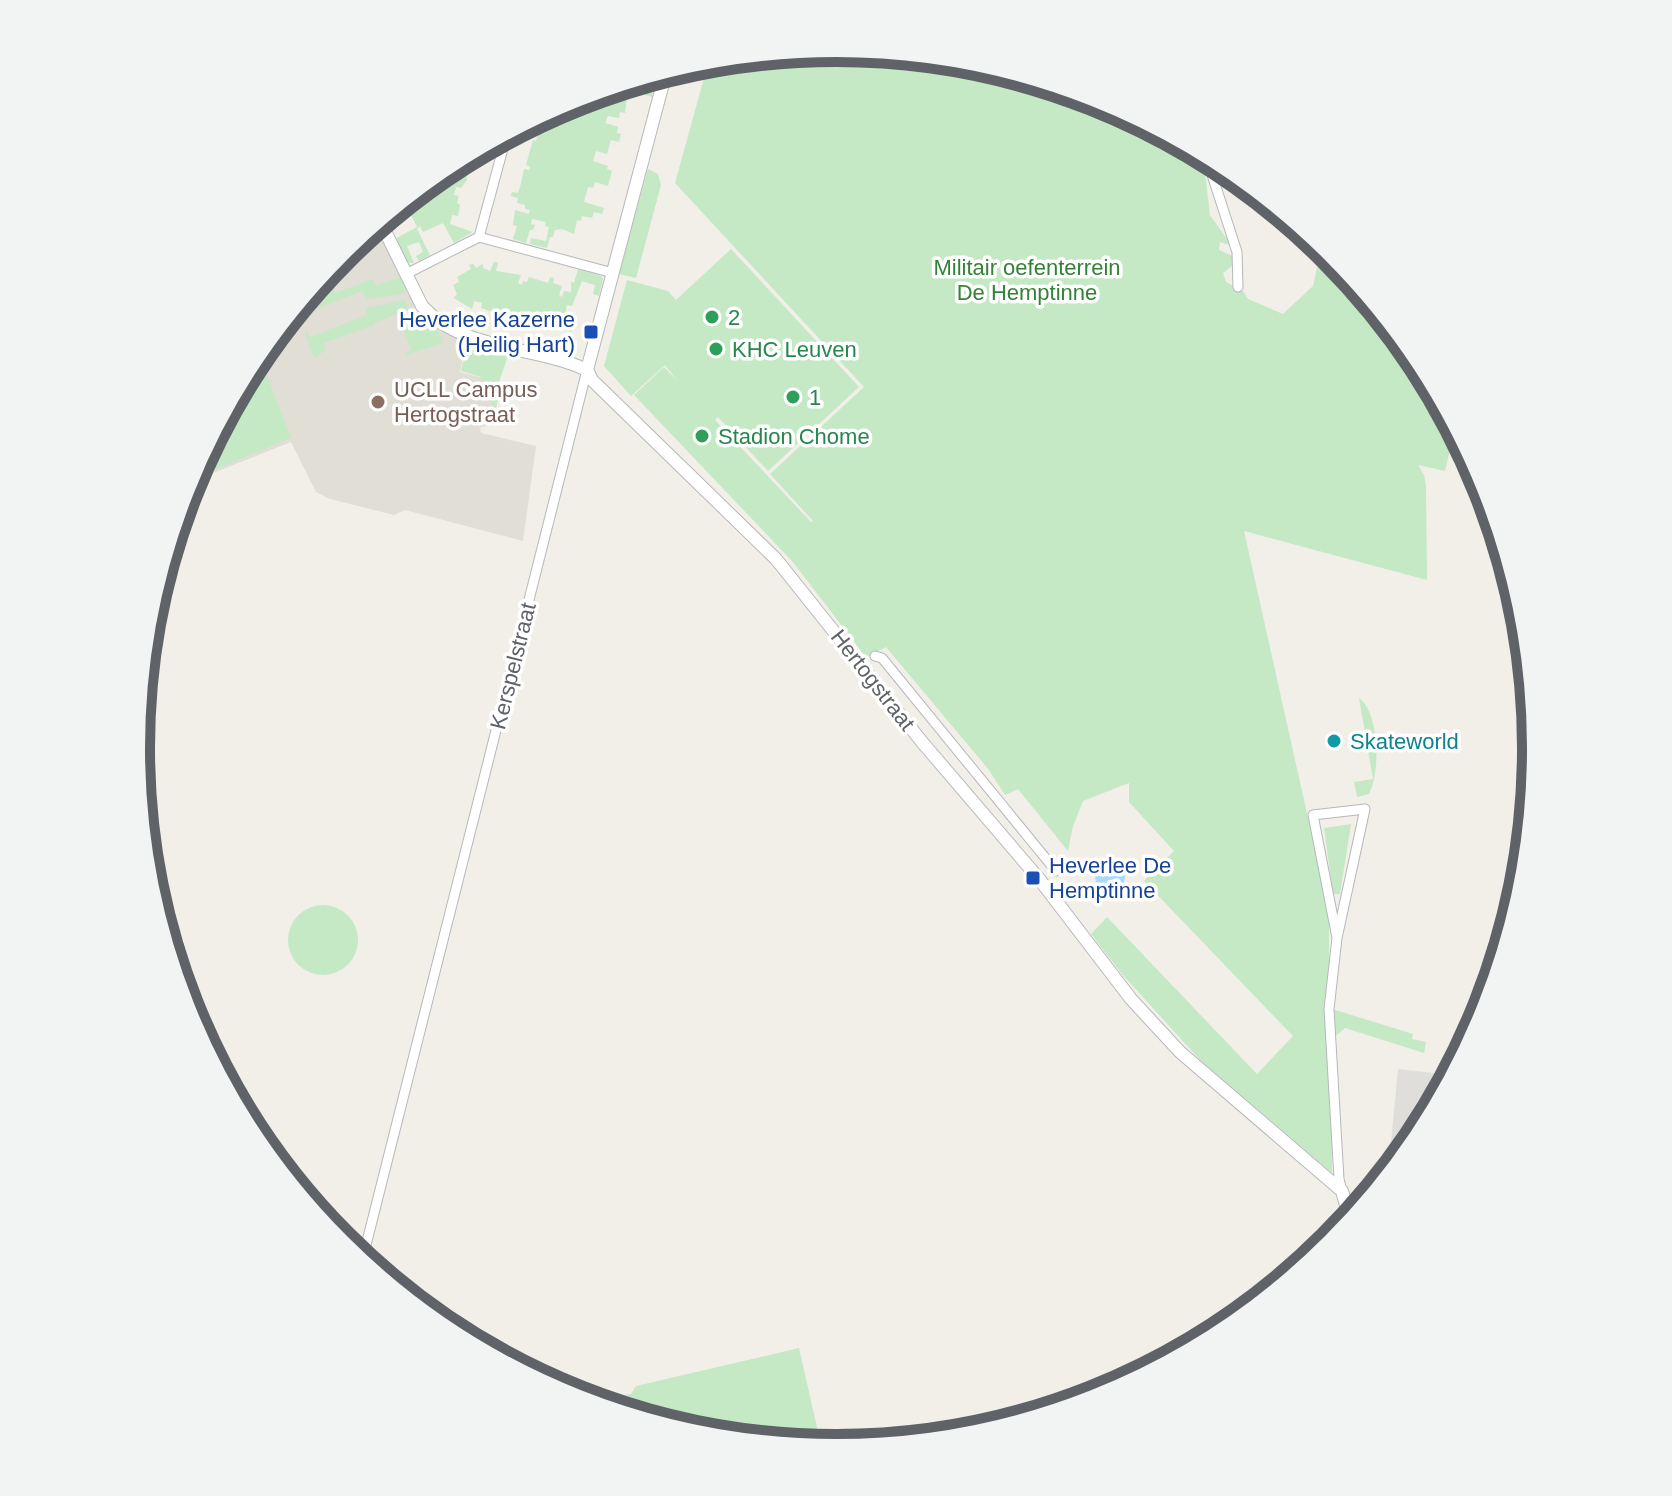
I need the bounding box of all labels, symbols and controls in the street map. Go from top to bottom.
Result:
park label: Militair oefenterrein De Hemptinne [933,255,1121,305]
place label: 2 [728,305,740,330]
place label: Heverlee Kazerne (Heilig Hart) [399,307,575,357]
marker: 2 [703,308,721,326]
marker: Heverlee Kazerne (Heilig Hart) [582,323,600,341]
place label: KHC Leuven [732,337,857,362]
marker: KHC Leuven [707,340,725,358]
place label: UCLL Campus Hertogstraat [394,377,537,427]
place label: 1 [809,385,821,410]
marker: 1 [784,388,802,406]
marker: UCLL Campus Hertogstraat [369,393,387,411]
place label: Stadion Chome [718,424,870,449]
marker: Stadion Chome [693,427,711,445]
street label: Kerspelstraat [485,600,541,732]
street label: Hertogstraat [826,625,920,735]
place label: Skateworld [1350,729,1459,754]
marker: Skateworld [1325,732,1343,750]
place label: Heverlee De Hemptinne [1049,853,1171,903]
marker: Heverlee De Hemptinne [1024,869,1042,887]

